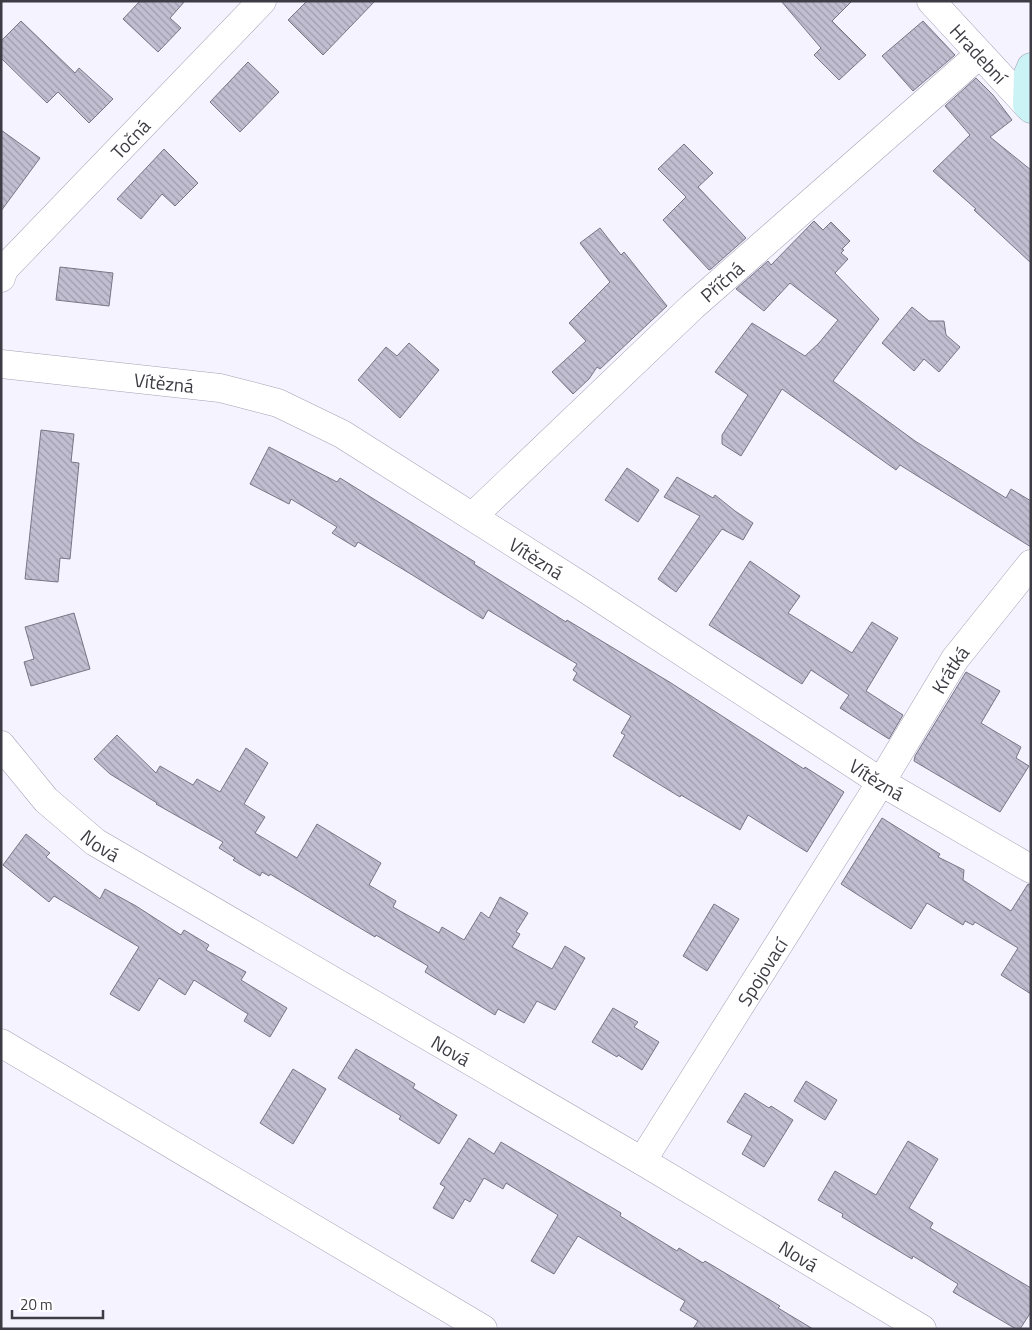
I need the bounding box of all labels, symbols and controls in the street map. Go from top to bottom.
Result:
street label: Hradební [944,17,1016,91]
street label: Točná [103,111,157,165]
street label: Příčná [693,253,750,308]
street label: Vítězná [133,364,196,400]
street label: Vítězná [504,529,570,586]
street label: Krátká [923,638,976,699]
street label: Vítězná [844,751,910,807]
street label: Nová [75,822,126,868]
street label: Spojovací [729,930,795,1011]
street label: Nová [426,1027,477,1073]
street label: Nová [774,1232,825,1279]
scale bar [12,1288,104,1320]
text: 20 m [20,1293,53,1316]

